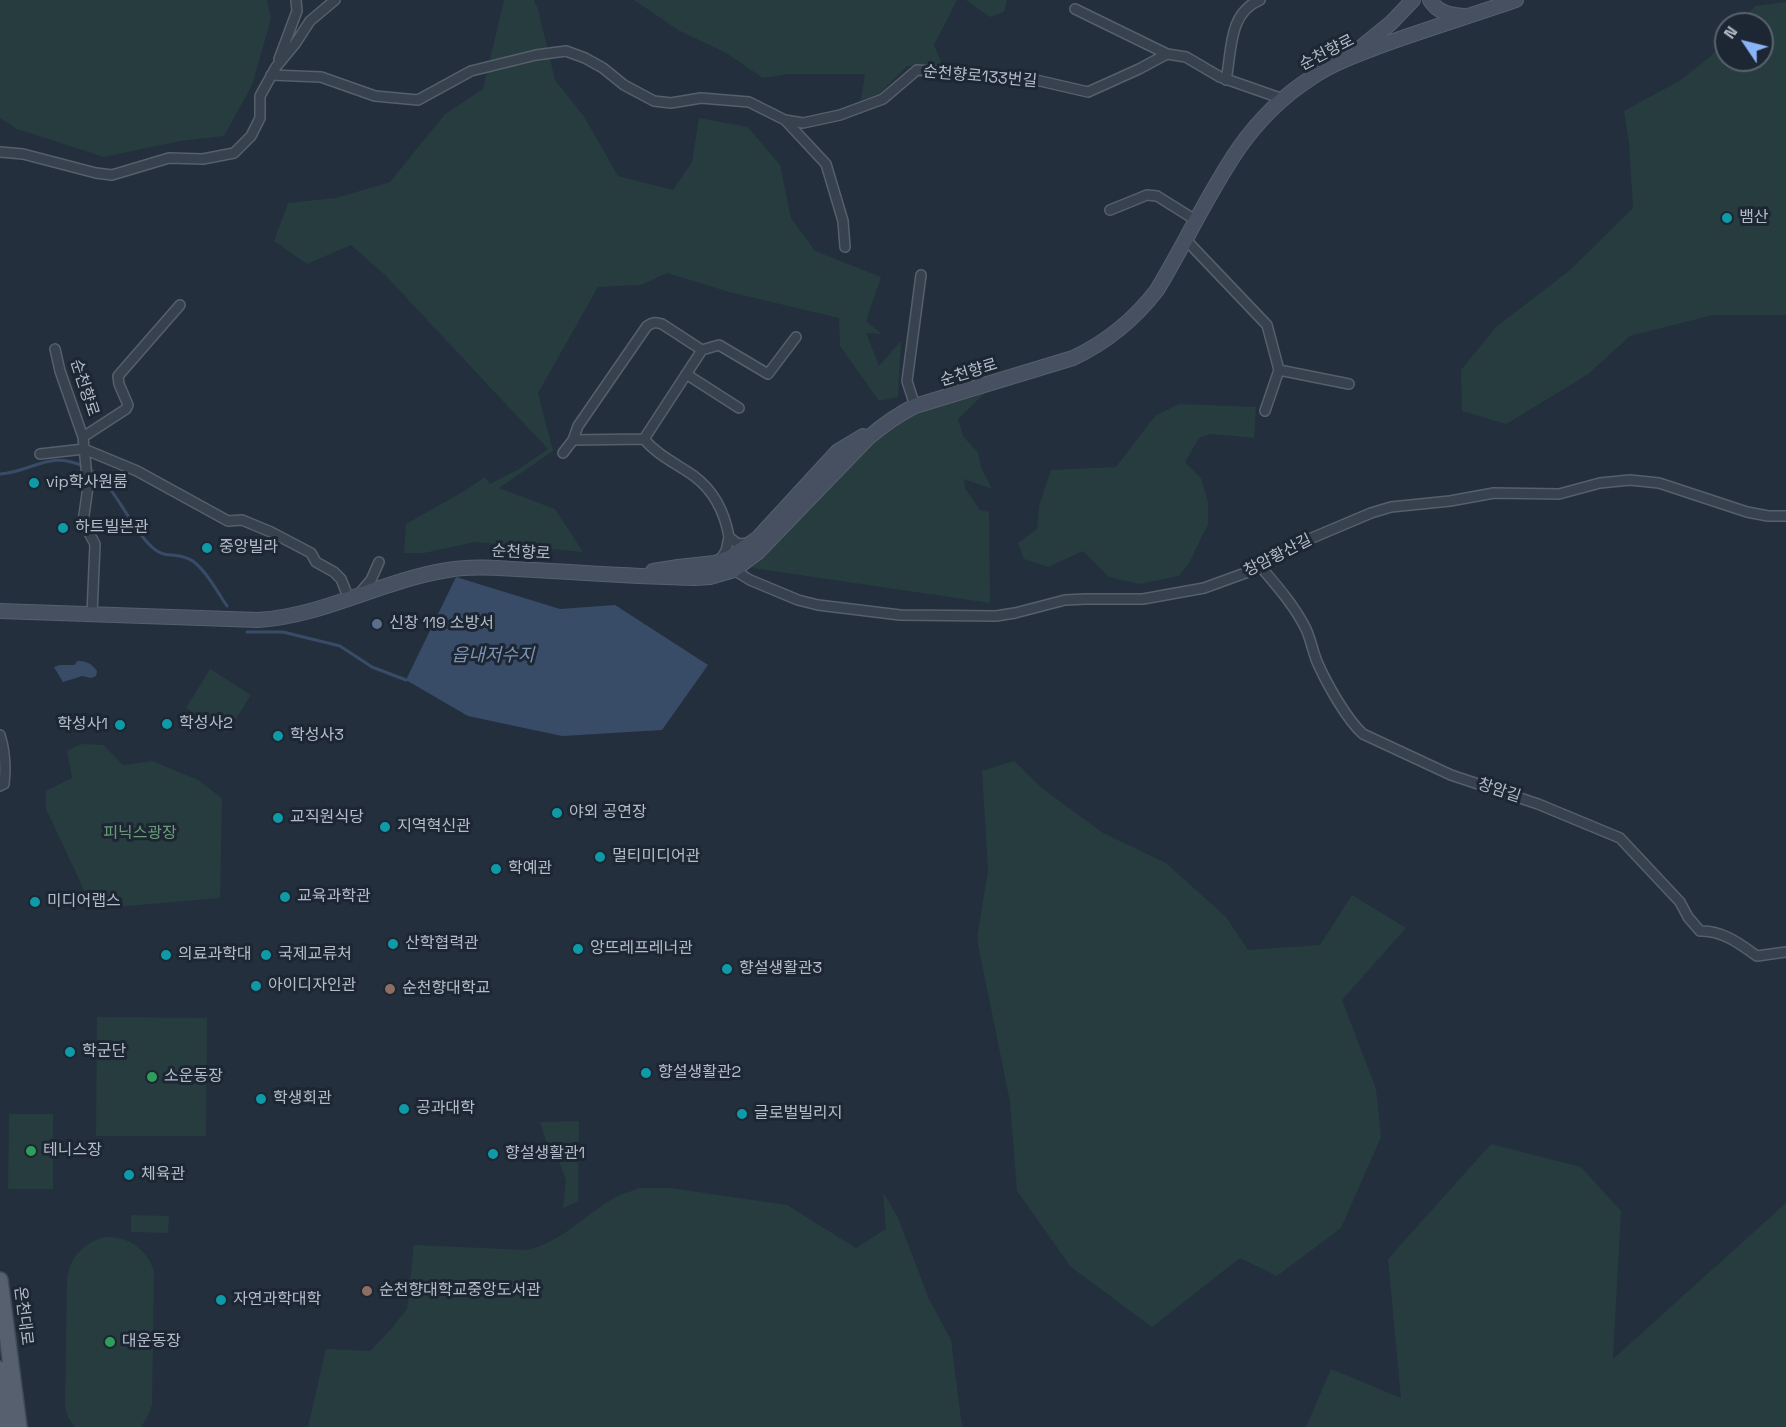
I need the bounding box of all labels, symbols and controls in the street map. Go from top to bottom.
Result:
north arrow [1714,12,1774,72]
text: N [1719,22,1742,43]
street label: 순천향로 [1296,31,1358,75]
street label: 순천향로133번길 [922,62,1038,92]
place label: 뱀산 [1739,208,1768,228]
marker: 뱀산 [1720,211,1734,225]
street label: 순천향로 [938,355,1000,391]
street label: 순천향로 [66,357,102,419]
place label: vip학사원룸 [46,473,128,493]
marker: vip학사원룸 [27,476,41,490]
place label: 하트빌본관 [75,518,149,538]
marker: 하트빌본관 [56,521,70,535]
street label: 창암황산길 [1241,531,1315,581]
place label: 중앙빌라 [219,538,278,558]
marker: 중앙빌라 [200,541,214,555]
street label: 순천향로 [491,542,551,564]
place label: 신창 119 소방서 [389,614,494,634]
marker: 신창 119 소방서 [370,617,384,631]
water label: 읍내저수지 [452,645,534,667]
place label: 학성사2 [179,714,233,734]
place label: 학성사1 [57,715,108,735]
marker: 학성사2 [160,717,174,731]
marker: 학성사1 [113,718,127,732]
place label: 학성사3 [290,726,344,746]
marker: 학성사3 [271,729,285,743]
street label: 창암길 [1475,775,1523,807]
place label: 야외 공연장 [569,803,647,823]
marker: 야외 공연장 [550,806,564,820]
place label: 교직원식당 [290,808,364,828]
marker: 교직원식당 [271,811,285,825]
place label: 지역혁신관 [397,817,471,837]
marker: 지역혁신관 [378,820,392,834]
park label: 피닉스광장 [103,824,177,844]
place label: 멀티미디어관 [612,847,700,867]
marker: 멀티미디어관 [593,850,607,864]
place label: 학예관 [508,859,552,879]
marker: 학예관 [489,862,503,876]
place label: 교육과학관 [297,887,371,907]
marker: 교육과학관 [278,890,292,904]
place label: 미디어랩스 [47,892,121,912]
marker: 미디어랩스 [28,895,42,909]
place label: 산학협력관 [405,934,479,954]
marker: 산학협력관 [386,937,400,951]
place label: 앙뜨레프레너관 [590,939,693,959]
marker: 앙뜨레프레너관 [571,942,585,956]
place label: 의료과학대 [178,945,252,965]
place label: 국제교류처 [278,945,352,965]
marker: 의료과학대 [159,948,173,962]
marker: 국제교류처 [259,948,273,962]
place label: 향설생활관3 [739,959,822,979]
marker: 향설생활관3 [720,962,734,976]
place label: 아이디자인관 [268,976,356,996]
marker: 아이디자인관 [249,979,263,993]
place label: 순천향대학교 [402,979,490,999]
marker: 순천향대학교 [383,982,397,996]
place label: 학군단 [82,1042,126,1062]
marker: 학군단 [63,1045,77,1059]
place label: 향설생활관2 [658,1063,741,1083]
marker: 향설생활관2 [639,1066,653,1080]
place label: 소운동장 [164,1067,223,1087]
marker: 소운동장 [145,1070,159,1084]
place label: 학생회관 [273,1089,332,1109]
marker: 학생회관 [254,1092,268,1106]
place label: 공과대학 [416,1099,475,1119]
marker: 공과대학 [397,1102,411,1116]
place label: 글로벌빌리지 [754,1104,842,1124]
marker: 글로벌빌리지 [735,1107,749,1121]
place label: 테니스장 [43,1141,102,1161]
marker: 테니스장 [24,1144,38,1158]
place label: 향설생활관1 [505,1144,585,1164]
marker: 향설생활관1 [486,1147,500,1161]
place label: 체육관 [141,1165,185,1185]
marker: 체육관 [122,1168,136,1182]
place label: 순천향대학교중앙도서관 [379,1281,541,1301]
marker: 순천향대학교중앙도서관 [360,1284,374,1298]
street label: 온천대로 [10,1286,36,1346]
place label: 자연과학대학 [233,1290,321,1310]
marker: 자연과학대학 [214,1293,228,1307]
place label: 대운동장 [122,1332,181,1352]
marker: 대운동장 [103,1335,117,1349]

